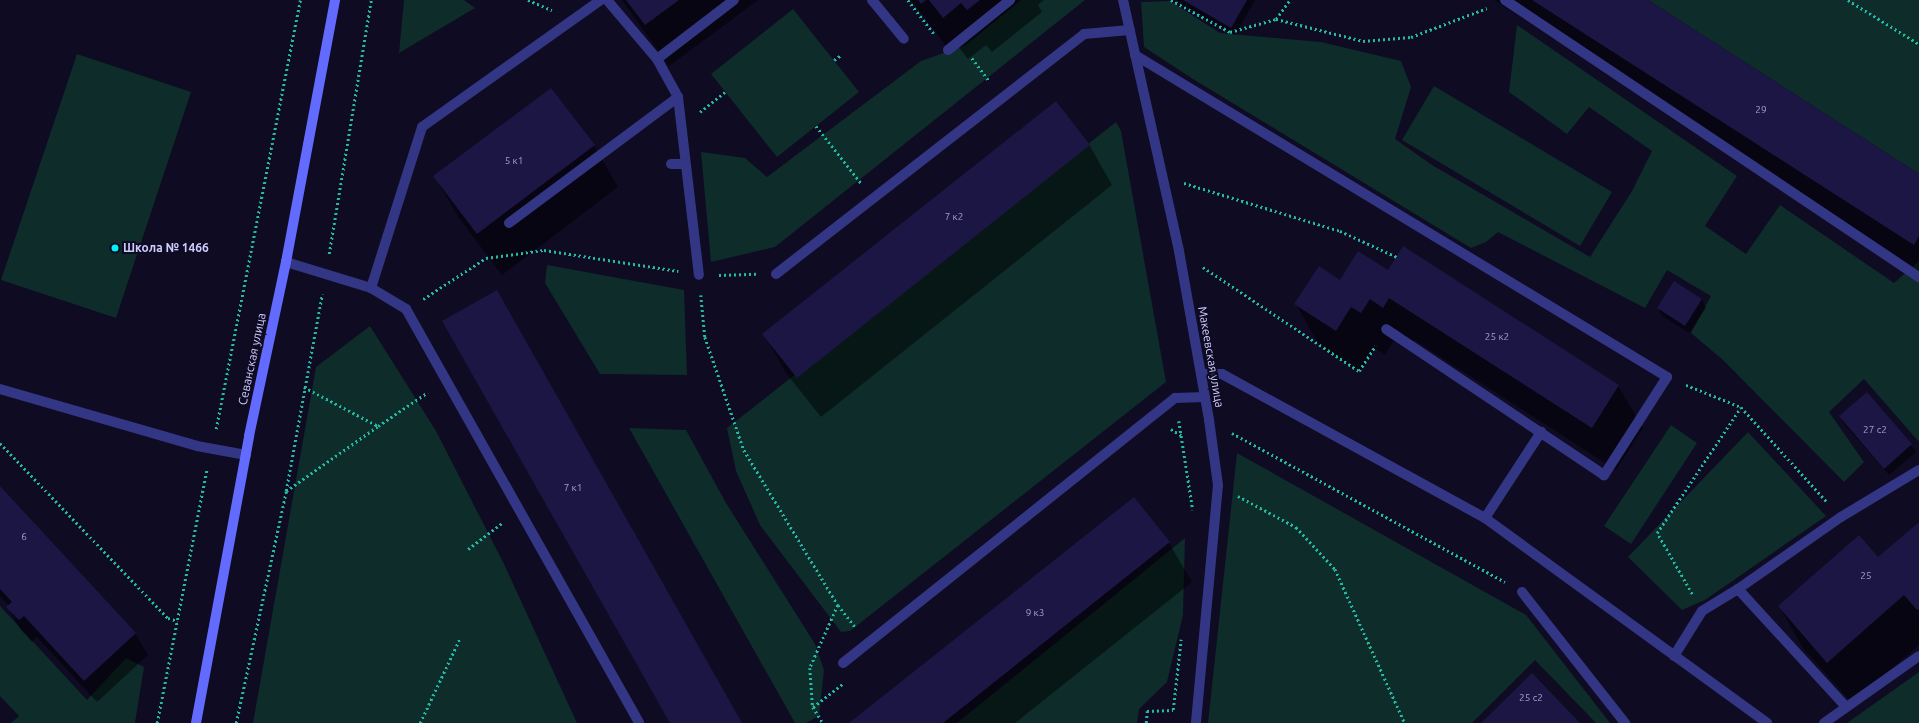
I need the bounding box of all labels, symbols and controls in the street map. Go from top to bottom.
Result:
house number: 29 [1755,104,1767,116]
house number: 5 к1 [505,155,523,167]
house number: 7 к2 [945,211,963,223]
place label: Школа № 1466 [123,241,209,255]
marker: Школа № 1466 [110,243,120,253]
street label: Макеевская улица [1195,305,1227,409]
street label: Севанская улица [235,312,269,406]
house number: 25 к2 [1485,331,1509,343]
house number: 27 с2 [1863,424,1887,436]
house number: 7 к1 [564,482,582,494]
house number: 6 [21,531,27,543]
house number: 25 [1860,570,1872,582]
house number: 9 к3 [1026,607,1044,619]
house number: 25 с2 [1519,692,1543,704]

